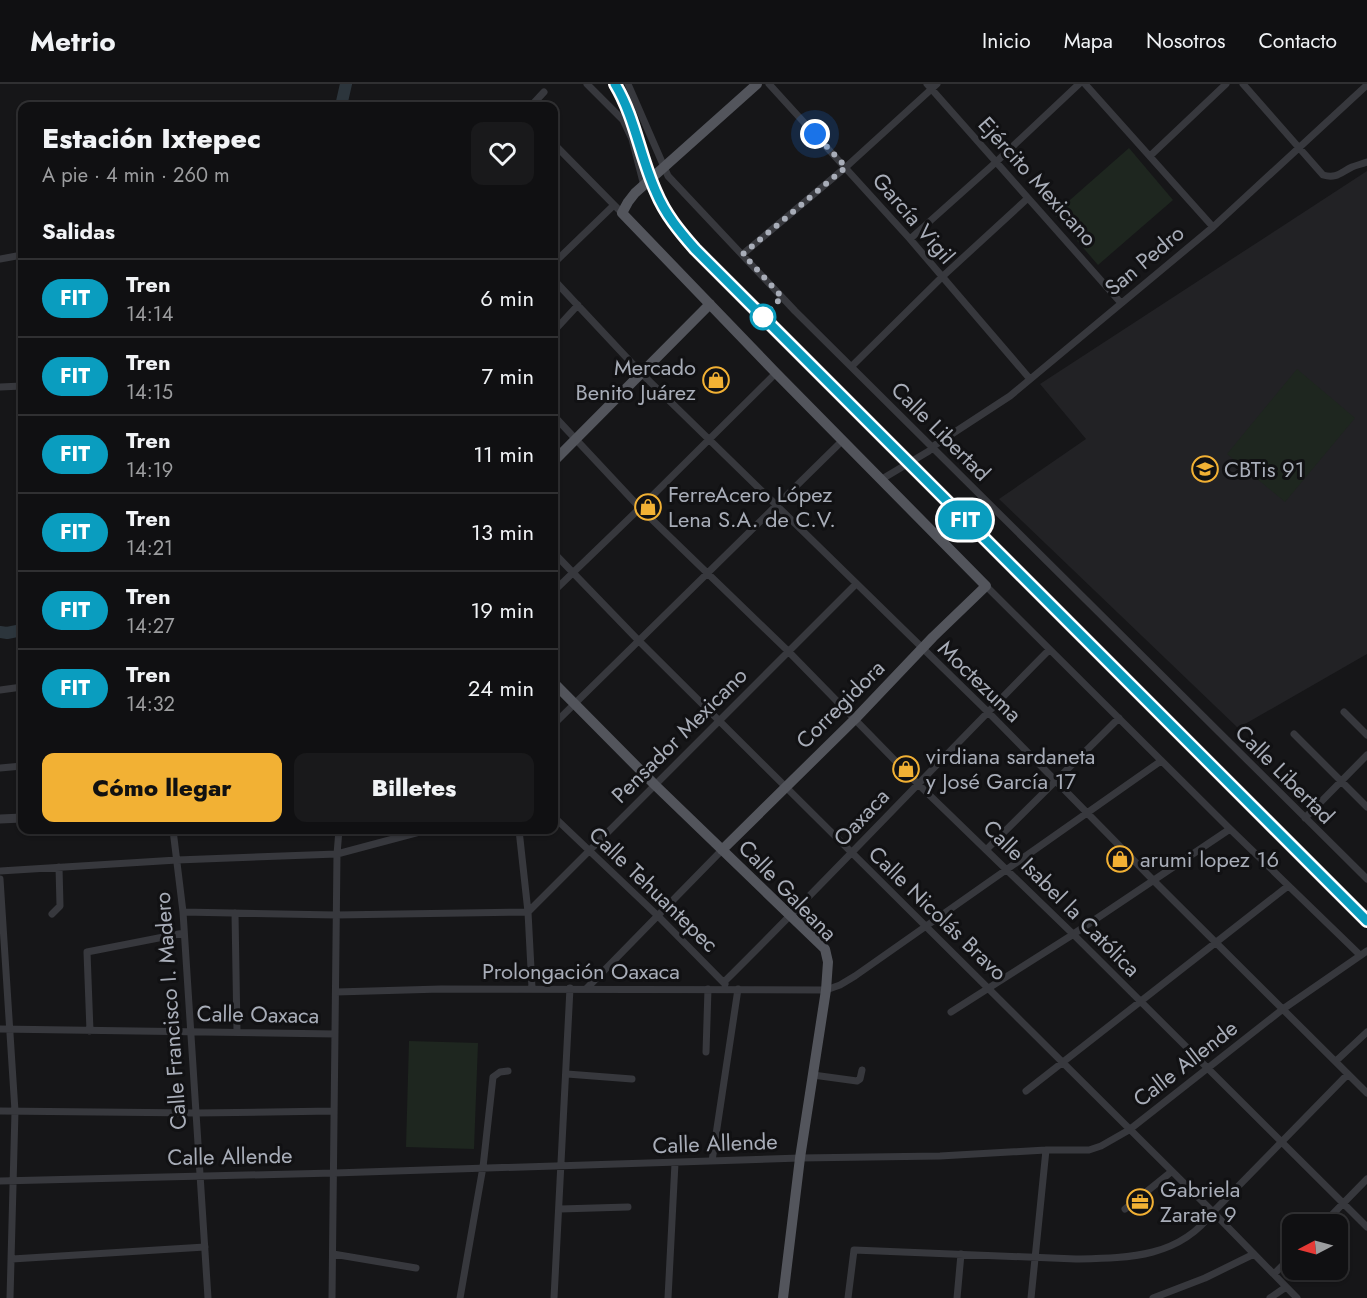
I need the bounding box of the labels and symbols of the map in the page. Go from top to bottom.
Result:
street label: Ejército Mexicano [971,109,1105,253]
your location [800,119,830,149]
street label: García Vigil [865,165,963,271]
street label: San Pedro [1097,217,1191,303]
unlabelled marker [750,304,776,330]
place label: Mercado Benito Juárez [575,351,696,408]
shop icon: Mercado Benito Juárez [701,365,731,395]
street label: Calle Libertad [884,374,998,488]
place label: CBTis 91 [1224,453,1305,485]
school or university icon: CBTis 91 [1190,454,1220,484]
place label: FerreAcero López Lena S.A. de C.V. [668,478,836,535]
shop icon: FerreAcero López Lena S.A. de C.V. [633,492,663,522]
line badge: FIT [930,500,1000,540]
street label: Moctezuma [931,633,1029,729]
street label: Corregidora [788,652,892,756]
street label: Pensador Mexicano [604,660,754,810]
street label: Calle Libertad [1228,717,1342,831]
place label: virdiana sardaneta y José García 17 [926,740,1095,797]
shop icon: virdiana sardaneta y José García 17 [891,754,921,784]
street label: Oaxaca [826,781,896,853]
street label: Calle Isabel la Católica [976,812,1148,984]
street label: Calle Tehuantepec [582,819,726,959]
street label: Calle Galeana [731,832,845,948]
street label: Calle Nicolás Bravo [861,838,1015,988]
place label: arumi lopez 16 [1140,843,1279,875]
shop icon: arumi lopez 16 [1105,844,1135,874]
street label: Calle Francisco I. Madero [146,891,194,1131]
street label: Prolongación Oaxaca [482,955,680,987]
street label: Calle Oaxaca [196,997,320,1031]
street label: Calle Allende [1126,1012,1244,1114]
street label: Calle Allende [652,1125,778,1161]
street label: Calle Allende [167,1139,293,1173]
place label: Gabriela Zarate 9 [1160,1173,1240,1230]
office icon: Gabriela Zarate 9 [1125,1187,1155,1217]
north arrow [1282,1214,1348,1280]

